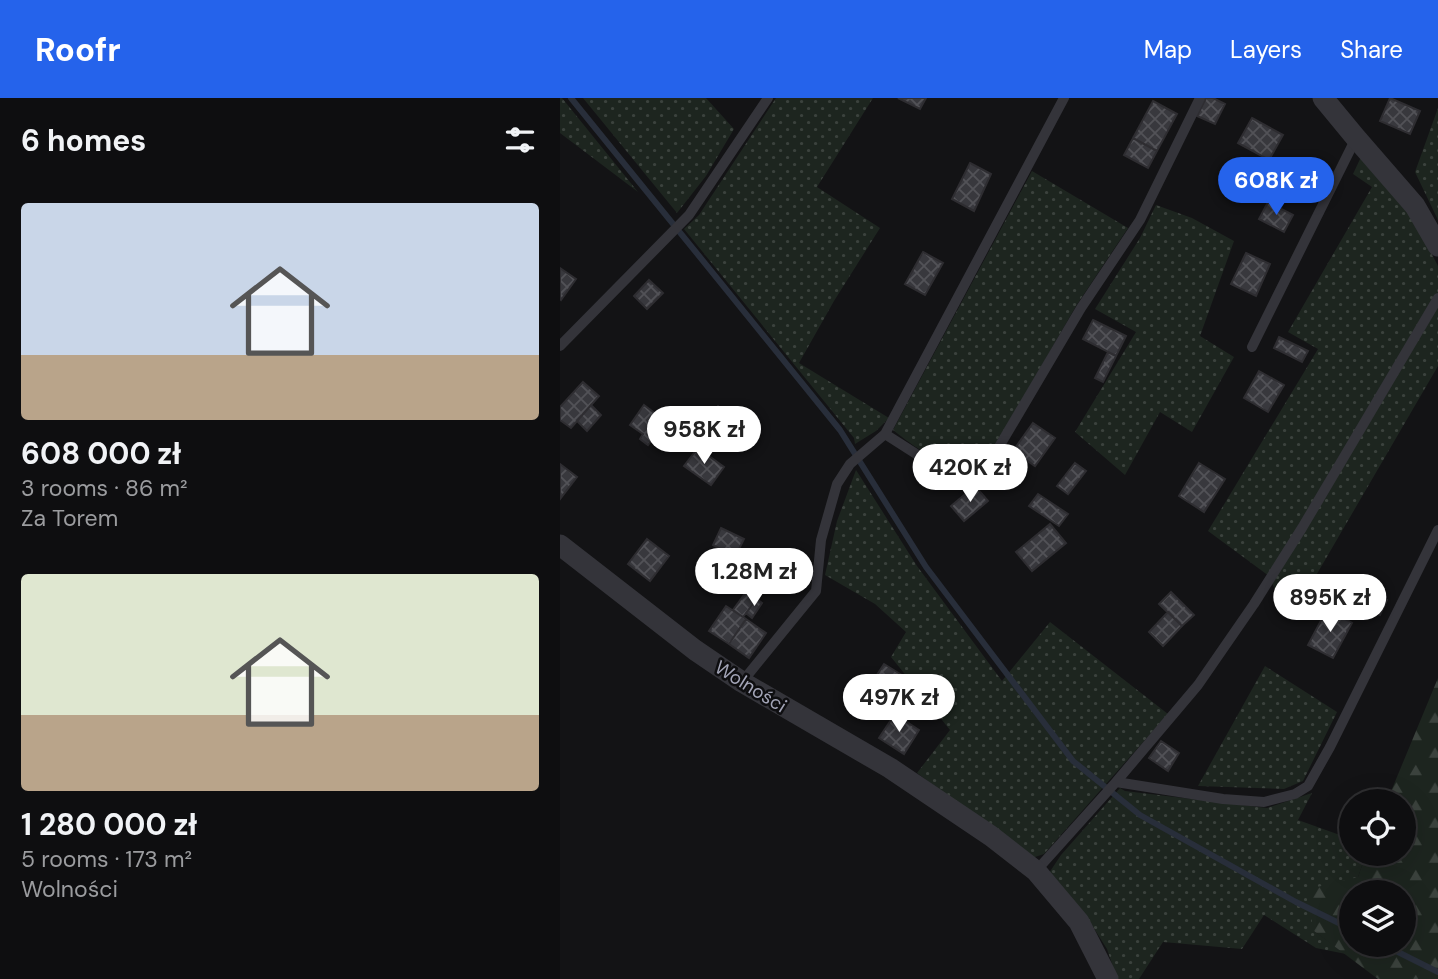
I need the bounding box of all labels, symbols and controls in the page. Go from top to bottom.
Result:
text: Roofr [35,28,121,71]
text: Map [1144,34,1192,65]
text: Layers [1230,34,1302,65]
text: Share [1340,34,1403,65]
text: 6 homes [21,121,146,160]
icon: filters [501,121,539,159]
pin: 608K zł [1211,158,1341,217]
text: 608K zł [1234,165,1318,195]
icon: home [217,248,343,374]
pin: 958K zł [639,406,769,466]
text: 958K zł [663,414,745,444]
text: 608 000 zł [21,434,181,473]
pin: 420K zł [905,444,1035,504]
text: 420K zł [929,452,1011,482]
text: 3 rooms · 86 m² [21,473,188,503]
text: Za Torem [21,503,118,533]
pin: 1.28M zł [682,548,826,608]
text: 1.28M zł [711,556,797,586]
pin: 895K zł [1265,574,1395,634]
text: 895K zł [1289,582,1371,612]
icon: home [217,619,343,745]
street label: Wolności [710,655,791,718]
pin: 497K zł [834,674,964,734]
text: 497K zł [859,682,939,712]
map controls [1339,789,1416,957]
button: locate [1339,789,1416,866]
text: 1 280 000 zł [21,805,197,844]
text: 5 rooms · 173 m² [21,844,192,874]
text: Wolności [21,874,118,904]
button: layers [1339,880,1416,957]

